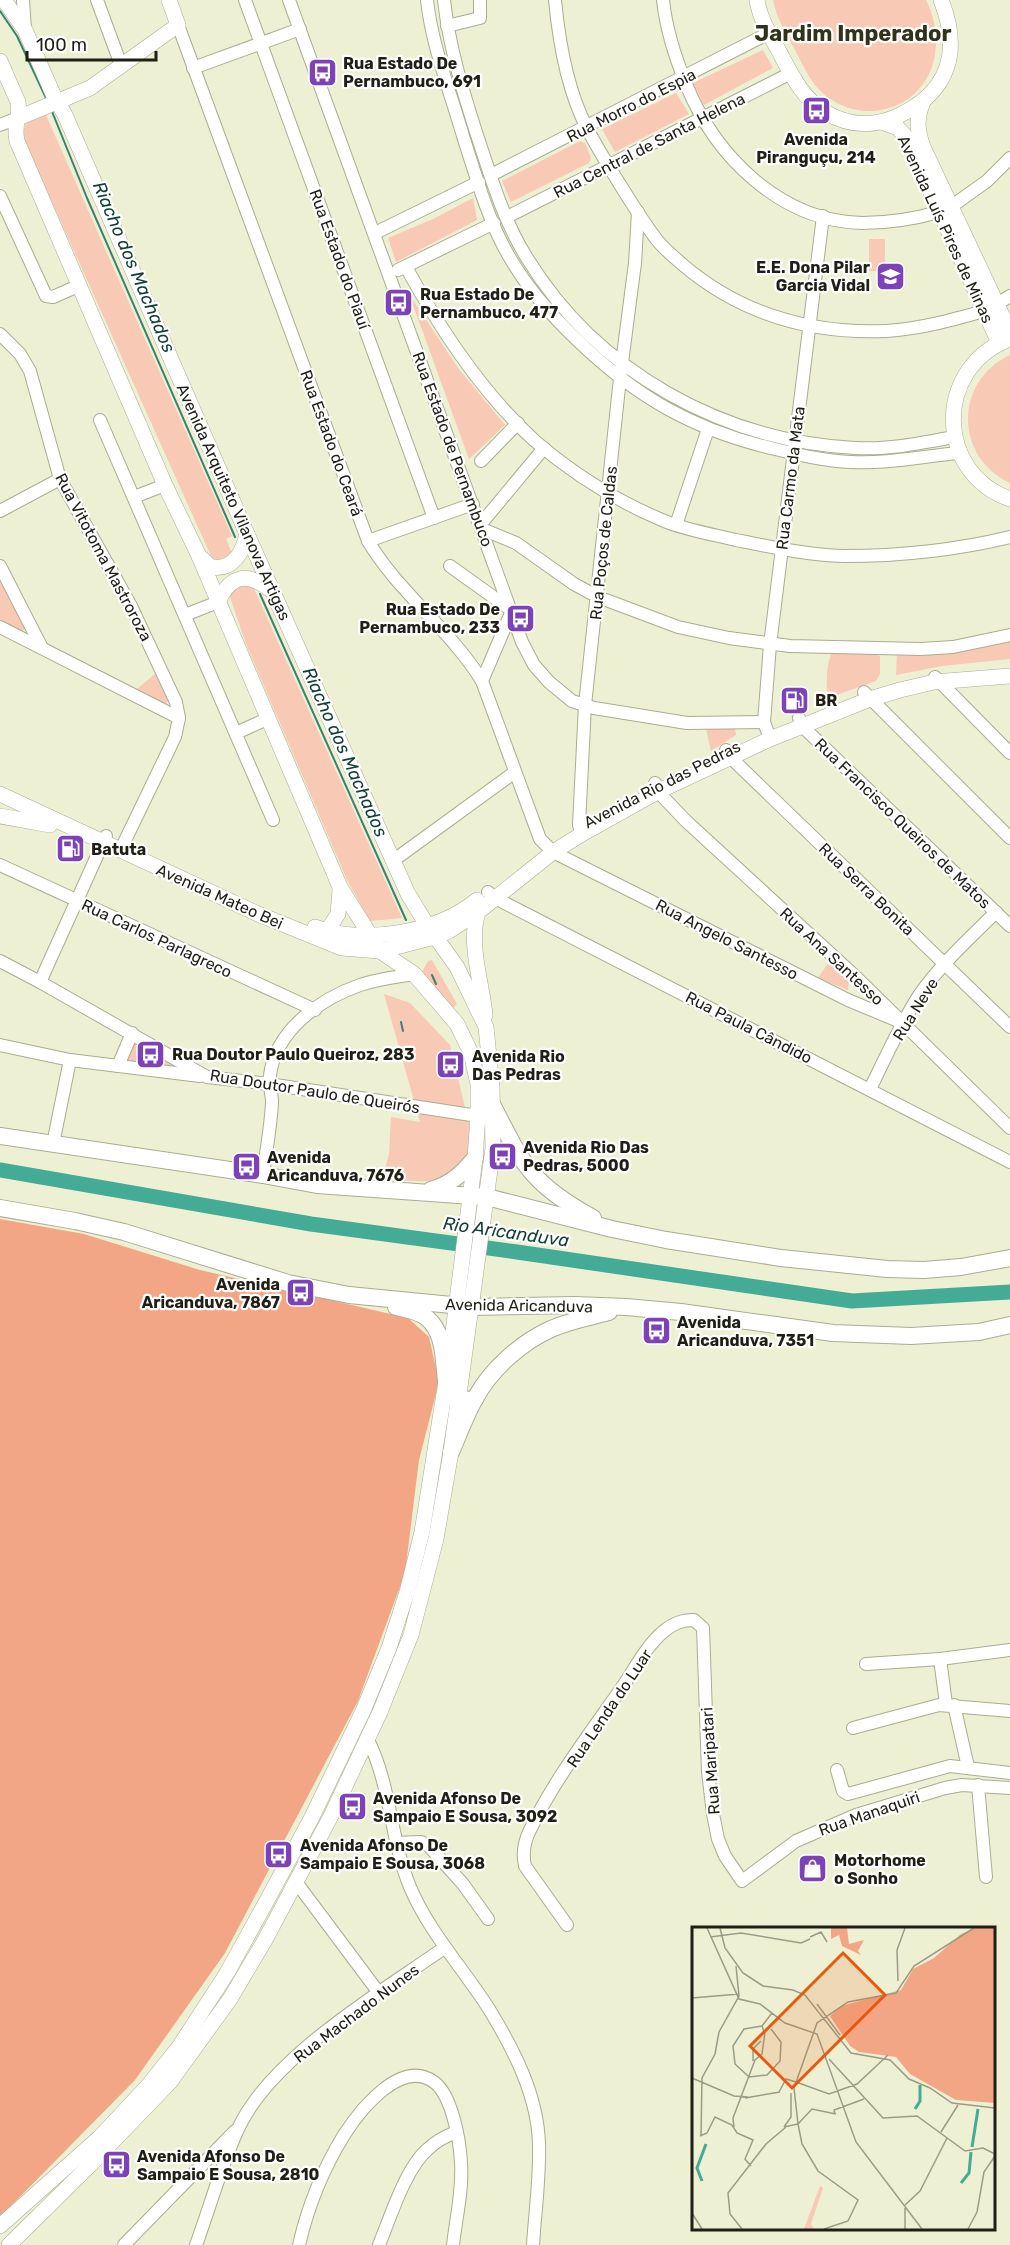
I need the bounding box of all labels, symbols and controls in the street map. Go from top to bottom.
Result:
district label: Jardim Imperador [755,20,951,47]
scale bar [27,24,156,62]
text: 100 m [36,34,87,56]
place label: Rua Estado De Pernambuco, 691 [343,54,481,91]
bus stop icon: Rua Estado De Pernambuco, 691 [306,56,338,88]
street label: Rua Morro do Espia [563,65,699,146]
street label: Rua Central de Santa Helena [550,89,748,202]
bus stop icon: Avenida Piranguçu, 214 [800,95,832,127]
place label: Avenida Piranguçu, 214 [756,130,876,167]
street label: Avenida Luís Pires de Minas [894,132,997,326]
water label: Riacho dos Machados [88,178,180,356]
street label: Rua Estado do Piauí [305,187,374,333]
place label: E.E. Dona Pilar Garcia Vidal [756,258,871,295]
school or university icon: E.E. Dona Pilar Garcia Vidal [875,260,907,292]
place label: Rua Estado De Pernambuco, 477 [420,285,558,322]
bus stop icon: Rua Estado De Pernambuco, 477 [383,287,415,319]
street label: Rua Estado de Pernambuco [408,349,497,549]
street label: Rua Estado do Ceará [296,367,367,519]
street label: Avenida Arquiteto Vilanova Artigas [173,381,294,623]
street label: Rua Carmo da Mata [772,405,809,551]
street label: Rua Poços de Caldas [586,465,621,621]
street label: Rua Vitotoma Mastroroza [51,470,156,644]
place label: Rua Estado De Pernambuco, 233 [359,600,500,637]
bus stop icon: Rua Estado De Pernambuco, 233 [505,602,537,634]
water label: Riacho dos Machados [298,664,392,840]
fuel station icon: BR [778,684,810,716]
place label: BR [815,691,837,710]
street label: Rua Francisco Queiros de Matos [811,734,995,913]
street label: Avenida Rio das Pedras [581,737,744,832]
fuel station icon: Batuta [54,833,86,865]
street label: Rua Serra Bonita [815,839,918,940]
place label: Batuta [91,840,146,859]
street label: Avenida Mateo Bei [153,860,286,933]
street label: Rua Carlos Parlagreco [79,895,235,982]
street label: Rua Angelo Santesso [652,895,801,984]
street label: Rua Ana Santesso [776,903,887,1009]
street label: Rua Neve [889,974,942,1044]
street label: Rua Paula Cândido [682,987,815,1068]
bus stop icon: Rua Doutor Paulo Queiroz, 283 [135,1038,167,1070]
place label: Rua Doutor Paulo Queiroz, 283 [172,1045,414,1064]
place label: Avenida Rio Das Pedras [472,1047,565,1084]
bus stop icon: Avenida Rio Das Pedras [435,1049,467,1081]
street label: Rua Doutor Paulo de Queirós [209,1066,421,1117]
place label: Avenida Rio Das Pedras, 5000 [523,1138,649,1175]
bus stop icon: Avenida Rio Das Pedras, 5000 [486,1140,518,1172]
place label: Avenida Aricanduva, 7676 [267,1148,404,1185]
bus stop icon: Avenida Aricanduva, 7676 [230,1150,262,1182]
water label: Rio Aricanduva [441,1212,571,1252]
place label: Avenida Aricanduva, 7867 [142,1275,280,1312]
bus stop icon: Avenida Aricanduva, 7867 [285,1277,317,1309]
street label: Avenida Aricanduva [445,1295,593,1316]
place label: Avenida Aricanduva, 7351 [677,1313,814,1350]
bus stop icon: Avenida Aricanduva, 7351 [640,1315,672,1347]
street label: Rua Lenda do Luar [563,1646,656,1771]
street label: Rua Maripatari [697,1707,724,1815]
street label: Rua Manaquiri [816,1787,922,1840]
place label: Avenida Afonso De Sampaio E Sousa, 3092 [373,1789,558,1826]
bus stop icon: Avenida Afonso De Sampaio E Sousa, 3092 [336,1791,368,1823]
place label: Avenida Afonso De Sampaio E Sousa, 3068 [300,1836,485,1873]
bus stop icon: Avenida Afonso De Sampaio E Sousa, 3068 [263,1838,295,1870]
place label: Motorhome o Sonho [834,1851,926,1888]
shop icon: Motorhome o Sonho [797,1853,829,1885]
inset map [692,1927,995,2230]
street label: Rua Machado Nunes [290,1960,423,2067]
place label: Avenida Afonso De Sampaio E Sousa, 2810 [137,2147,320,2184]
bus stop icon: Avenida Afonso De Sampaio E Sousa, 2810 [100,2149,132,2181]

